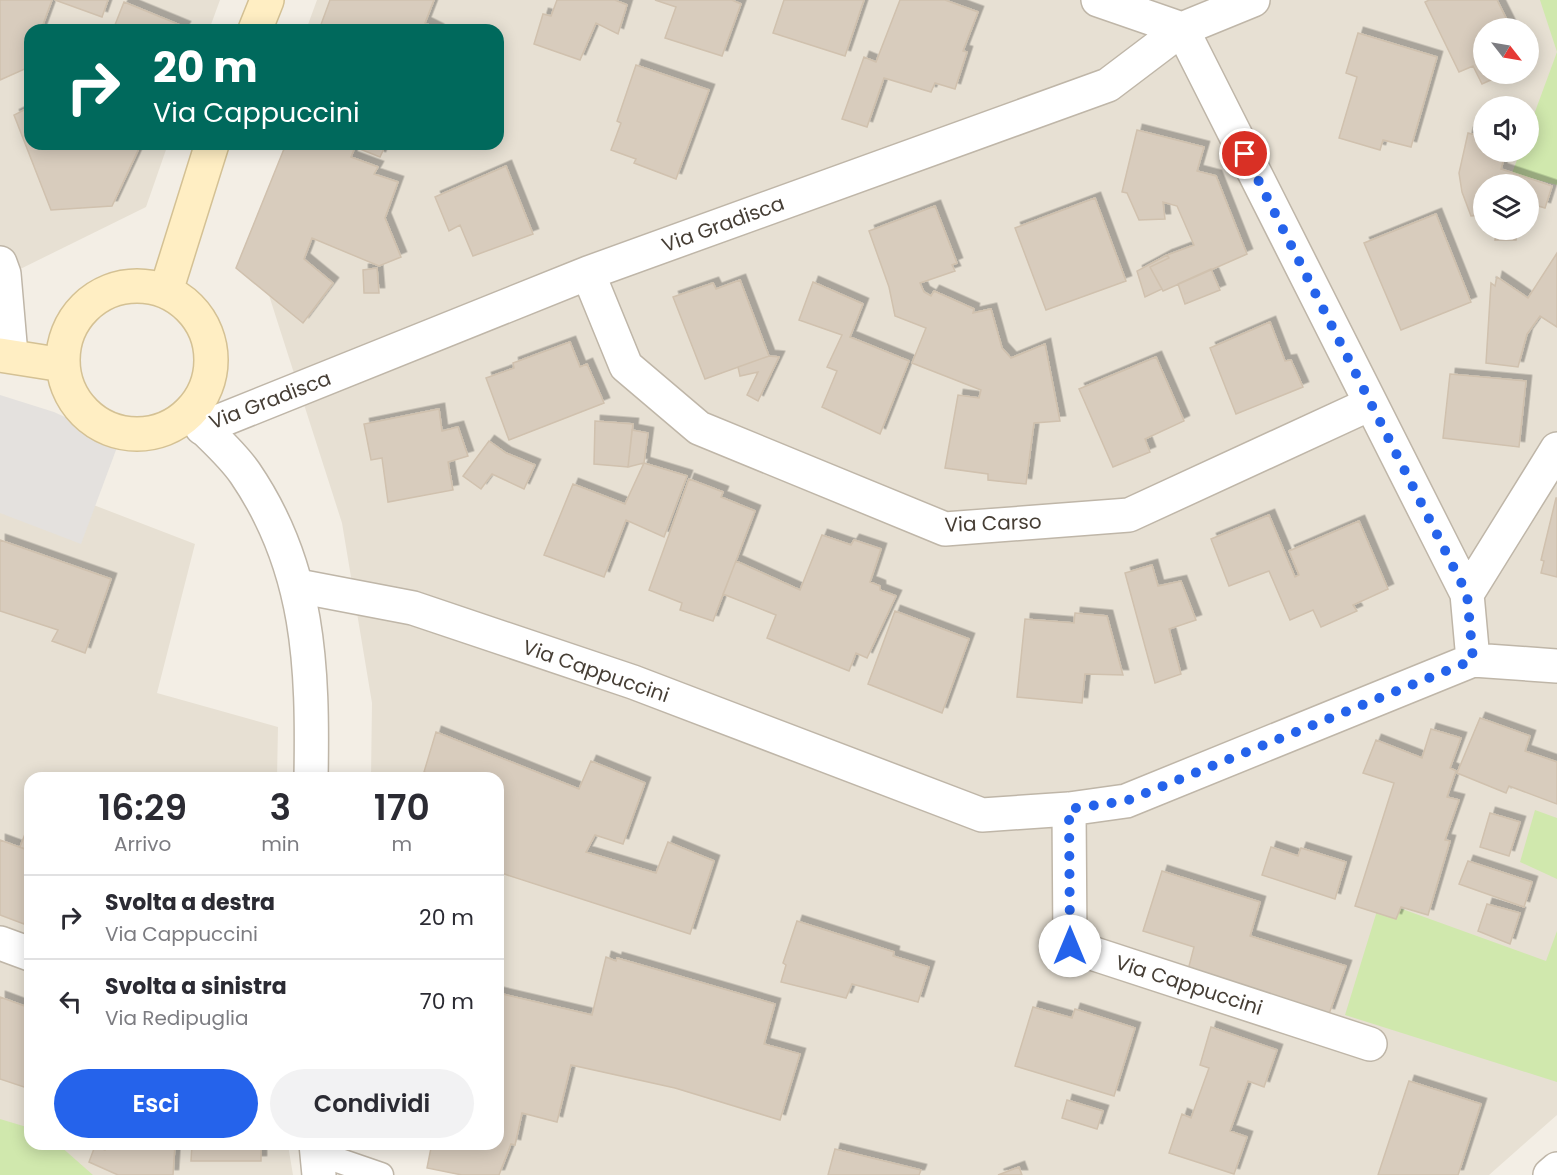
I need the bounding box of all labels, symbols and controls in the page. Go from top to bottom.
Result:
north arrow [1473,18,1539,84]
map controls [1473,18,1539,240]
text: 20 m [153,38,258,97]
icon: right [54,48,132,126]
text: Via Cappuccini [153,94,360,131]
button: sound [1473,96,1539,162]
pin [1219,128,1270,179]
icon: arrive [1228,137,1261,170]
button: layers [1473,174,1539,240]
street label: Via Gradisca [658,189,788,259]
street label: Via Gradisca [205,364,335,436]
street label: Via Carso [944,507,1042,539]
street label: Via Cappuccini [519,633,673,709]
text: 16:29 [98,782,187,833]
text: 3 [270,782,291,833]
text: 170 [374,782,430,833]
text: Arrivo [114,830,171,858]
text: min [261,830,300,858]
text: m [391,830,412,858]
text: Svolta a destra [105,887,275,918]
icon: right [54,901,87,934]
text: 20 m [419,902,474,933]
position arrow [1038,914,1102,978]
text: Via Cappuccini [105,920,258,948]
street label: Via Cappuccini [1112,948,1266,1022]
text: Svolta a sinistra [105,971,287,1002]
icon: left [54,985,87,1018]
text: 70 m [420,986,474,1017]
text: Via Redipuglia [105,1004,249,1032]
button: Esci [54,1069,258,1138]
button: Condividi [270,1069,474,1138]

